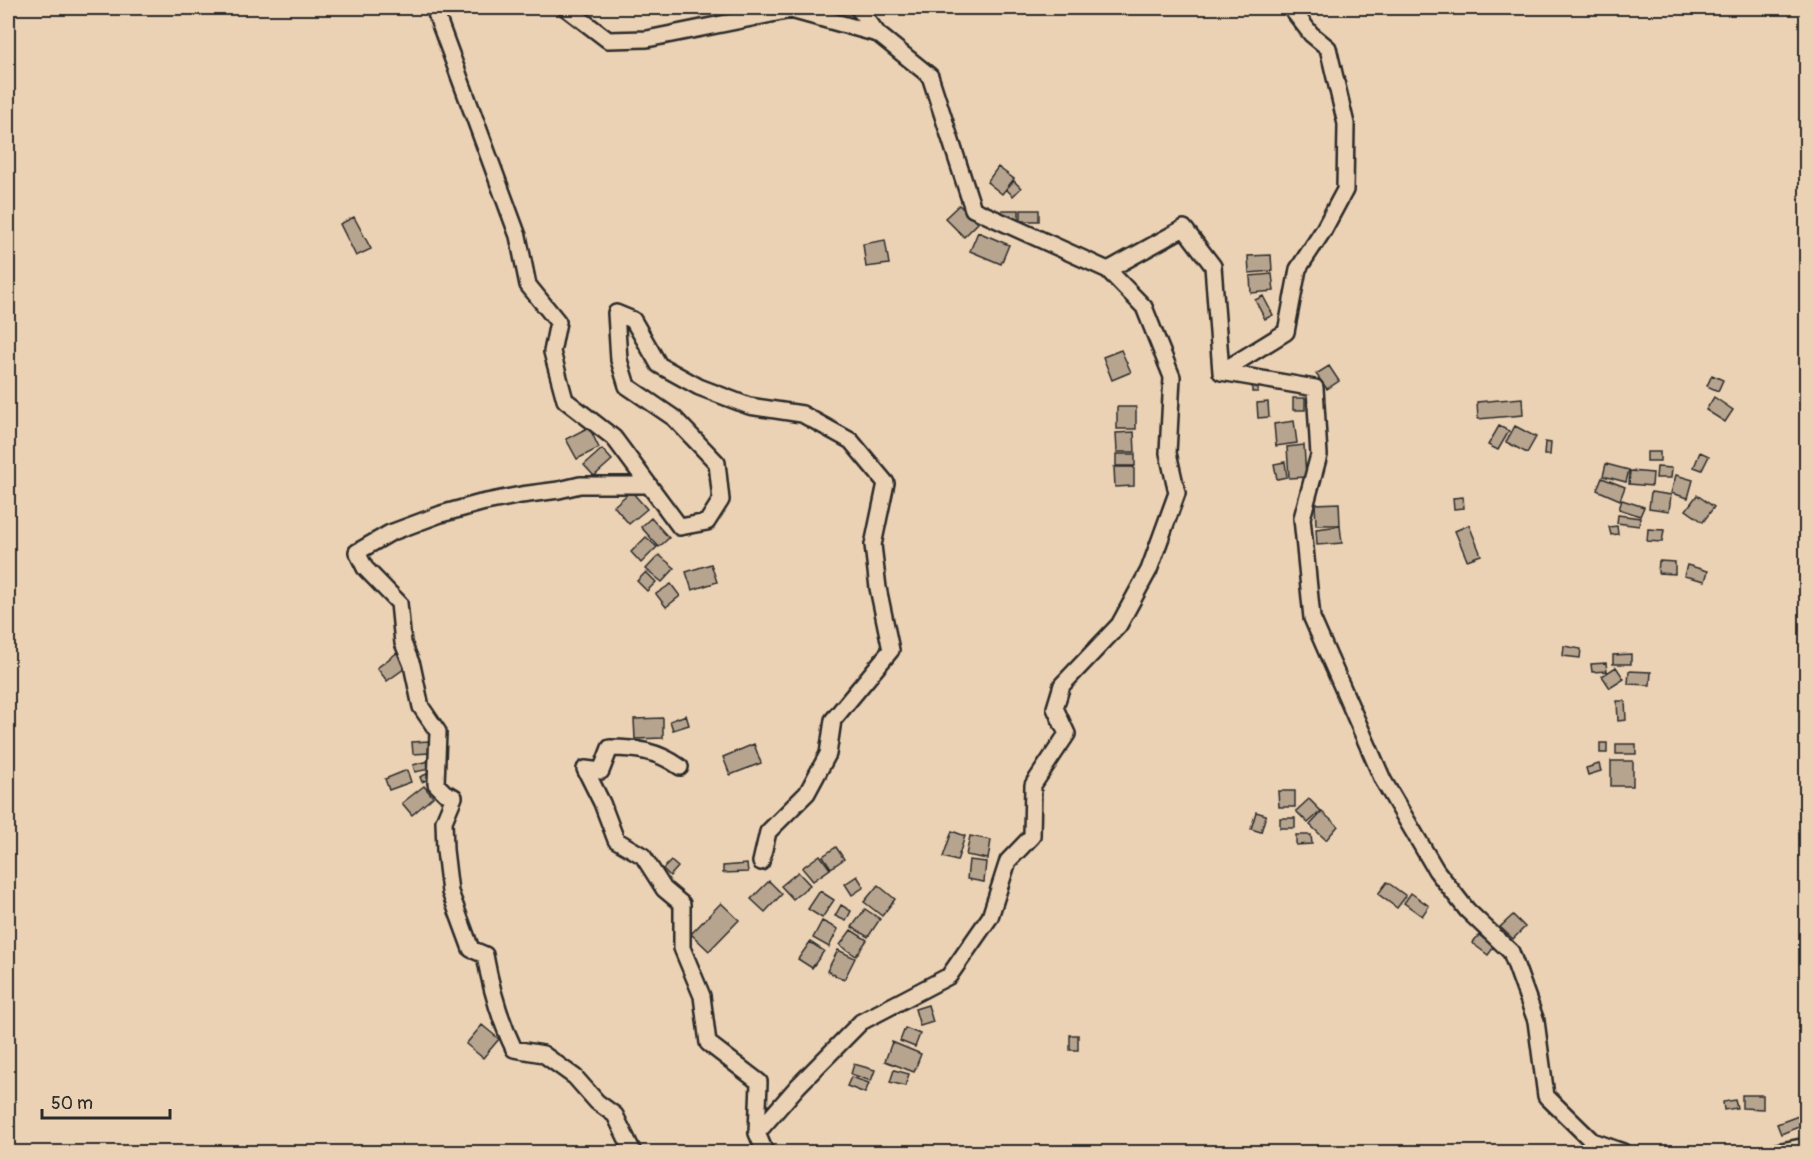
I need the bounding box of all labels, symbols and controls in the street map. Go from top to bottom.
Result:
scale bar [42,1082,170,1120]
text: 50 m [51,1092,93,1115]

